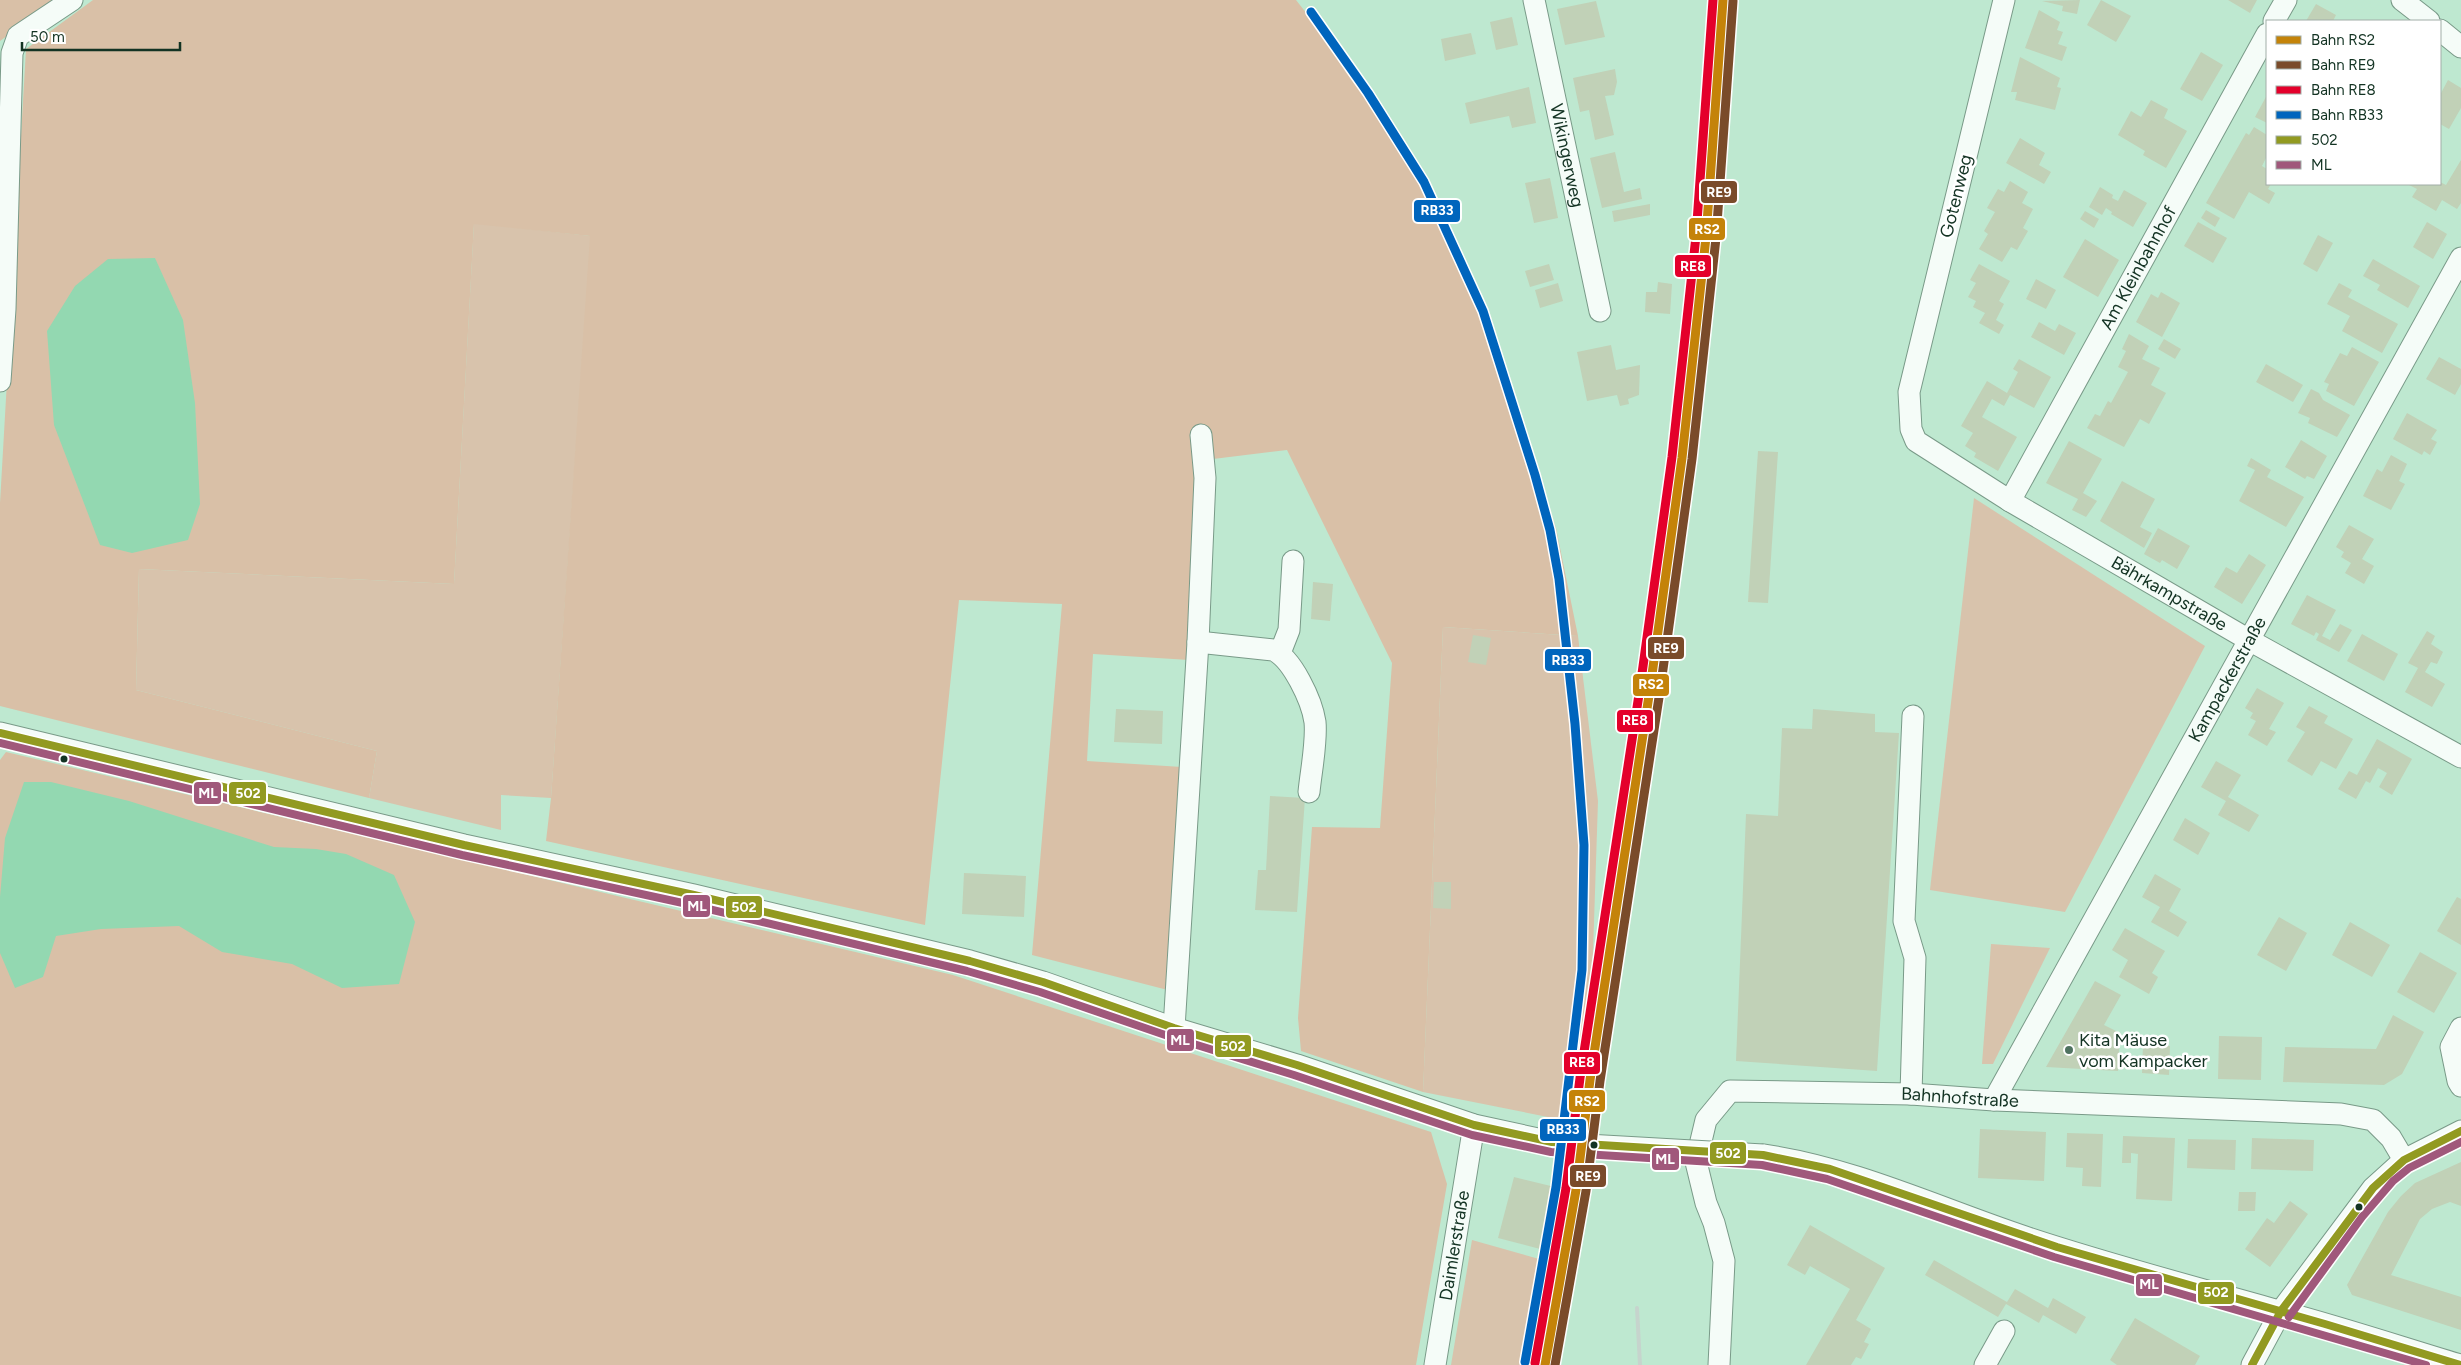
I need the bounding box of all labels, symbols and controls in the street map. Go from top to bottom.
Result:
scale bar [22,20,180,52]
legend [2266,20,2441,185]
text: 50 m [30,28,65,46]
text: Bahn RS2 [2311,31,2375,49]
text: Bahn RE9 [2311,56,2375,74]
text: Bahn RE8 [2311,81,2376,99]
street label: Wikingerweg [1545,102,1589,209]
text: Bahn RB33 [2311,106,2383,124]
text: 502 [2311,131,2338,149]
street label: Gotenweg [1935,152,1977,240]
text: ML [2311,156,2332,174]
line badge: RE9 [1700,180,1738,204]
text: RE9 [1706,184,1732,201]
line badge: RB33 [1413,199,1461,223]
text: RB33 [1420,202,1454,219]
street label: Am Kleinbahnhof [2095,202,2181,334]
line badge: RS2 [1688,217,1726,241]
text: RS2 [1694,221,1720,238]
line badge: RE8 [1674,254,1712,278]
text: RE8 [1680,258,1706,275]
street label: Bährkampstraße [2107,551,2231,636]
street label: Kampackerstraße [2184,613,2271,746]
line badge: RE9 [1647,636,1685,660]
text: RE9 [1653,640,1679,657]
line badge: RB33 [1544,648,1592,672]
text: RB33 [1551,652,1585,669]
line badge: RS2 [1632,673,1670,697]
text: RS2 [1638,676,1664,693]
line badge: RE8 [1616,709,1654,733]
text: RE8 [1622,712,1648,729]
unlabelled marker [59,754,69,764]
line badge: ML [193,781,222,805]
line badge: 502 [228,781,267,805]
text: ML [198,785,218,802]
text: 502 [235,785,261,802]
line badge: ML [682,894,711,918]
line badge: 502 [725,895,763,919]
text: ML [687,898,707,915]
text: 502 [731,899,757,916]
line badge: ML [1166,1028,1195,1052]
place label: Kita Mäuse vom Kampacker [2079,1029,2208,1072]
text: ML [1170,1032,1190,1049]
line badge: 502 [1214,1034,1252,1058]
text: 502 [1220,1038,1246,1055]
marker: Kita Mäuse vom Kampacker [2063,1044,2075,1056]
line badge: RE8 [1563,1051,1601,1075]
text: RE8 [1569,1054,1595,1071]
street label: Bahnhofstraße [1901,1083,2019,1112]
line badge: RS2 [1568,1089,1606,1113]
text: RS2 [1574,1093,1600,1110]
line badge: RB33 [1539,1118,1587,1142]
text: RB33 [1546,1121,1580,1138]
unlabelled marker [1589,1140,1599,1150]
line badge: 502 [1709,1141,1747,1165]
text: 502 [1715,1145,1741,1162]
line badge: ML [1651,1147,1680,1171]
text: ML [1655,1151,1675,1168]
line badge: RE9 [1569,1164,1607,1188]
text: RE9 [1575,1168,1601,1185]
street label: Daimlerstraße [1435,1189,1474,1302]
unlabelled marker [2354,1202,2364,1212]
line badge: ML [2135,1273,2163,1297]
text: ML [2139,1276,2159,1293]
line badge: 502 [2197,1281,2235,1305]
text: 502 [2203,1284,2229,1301]

